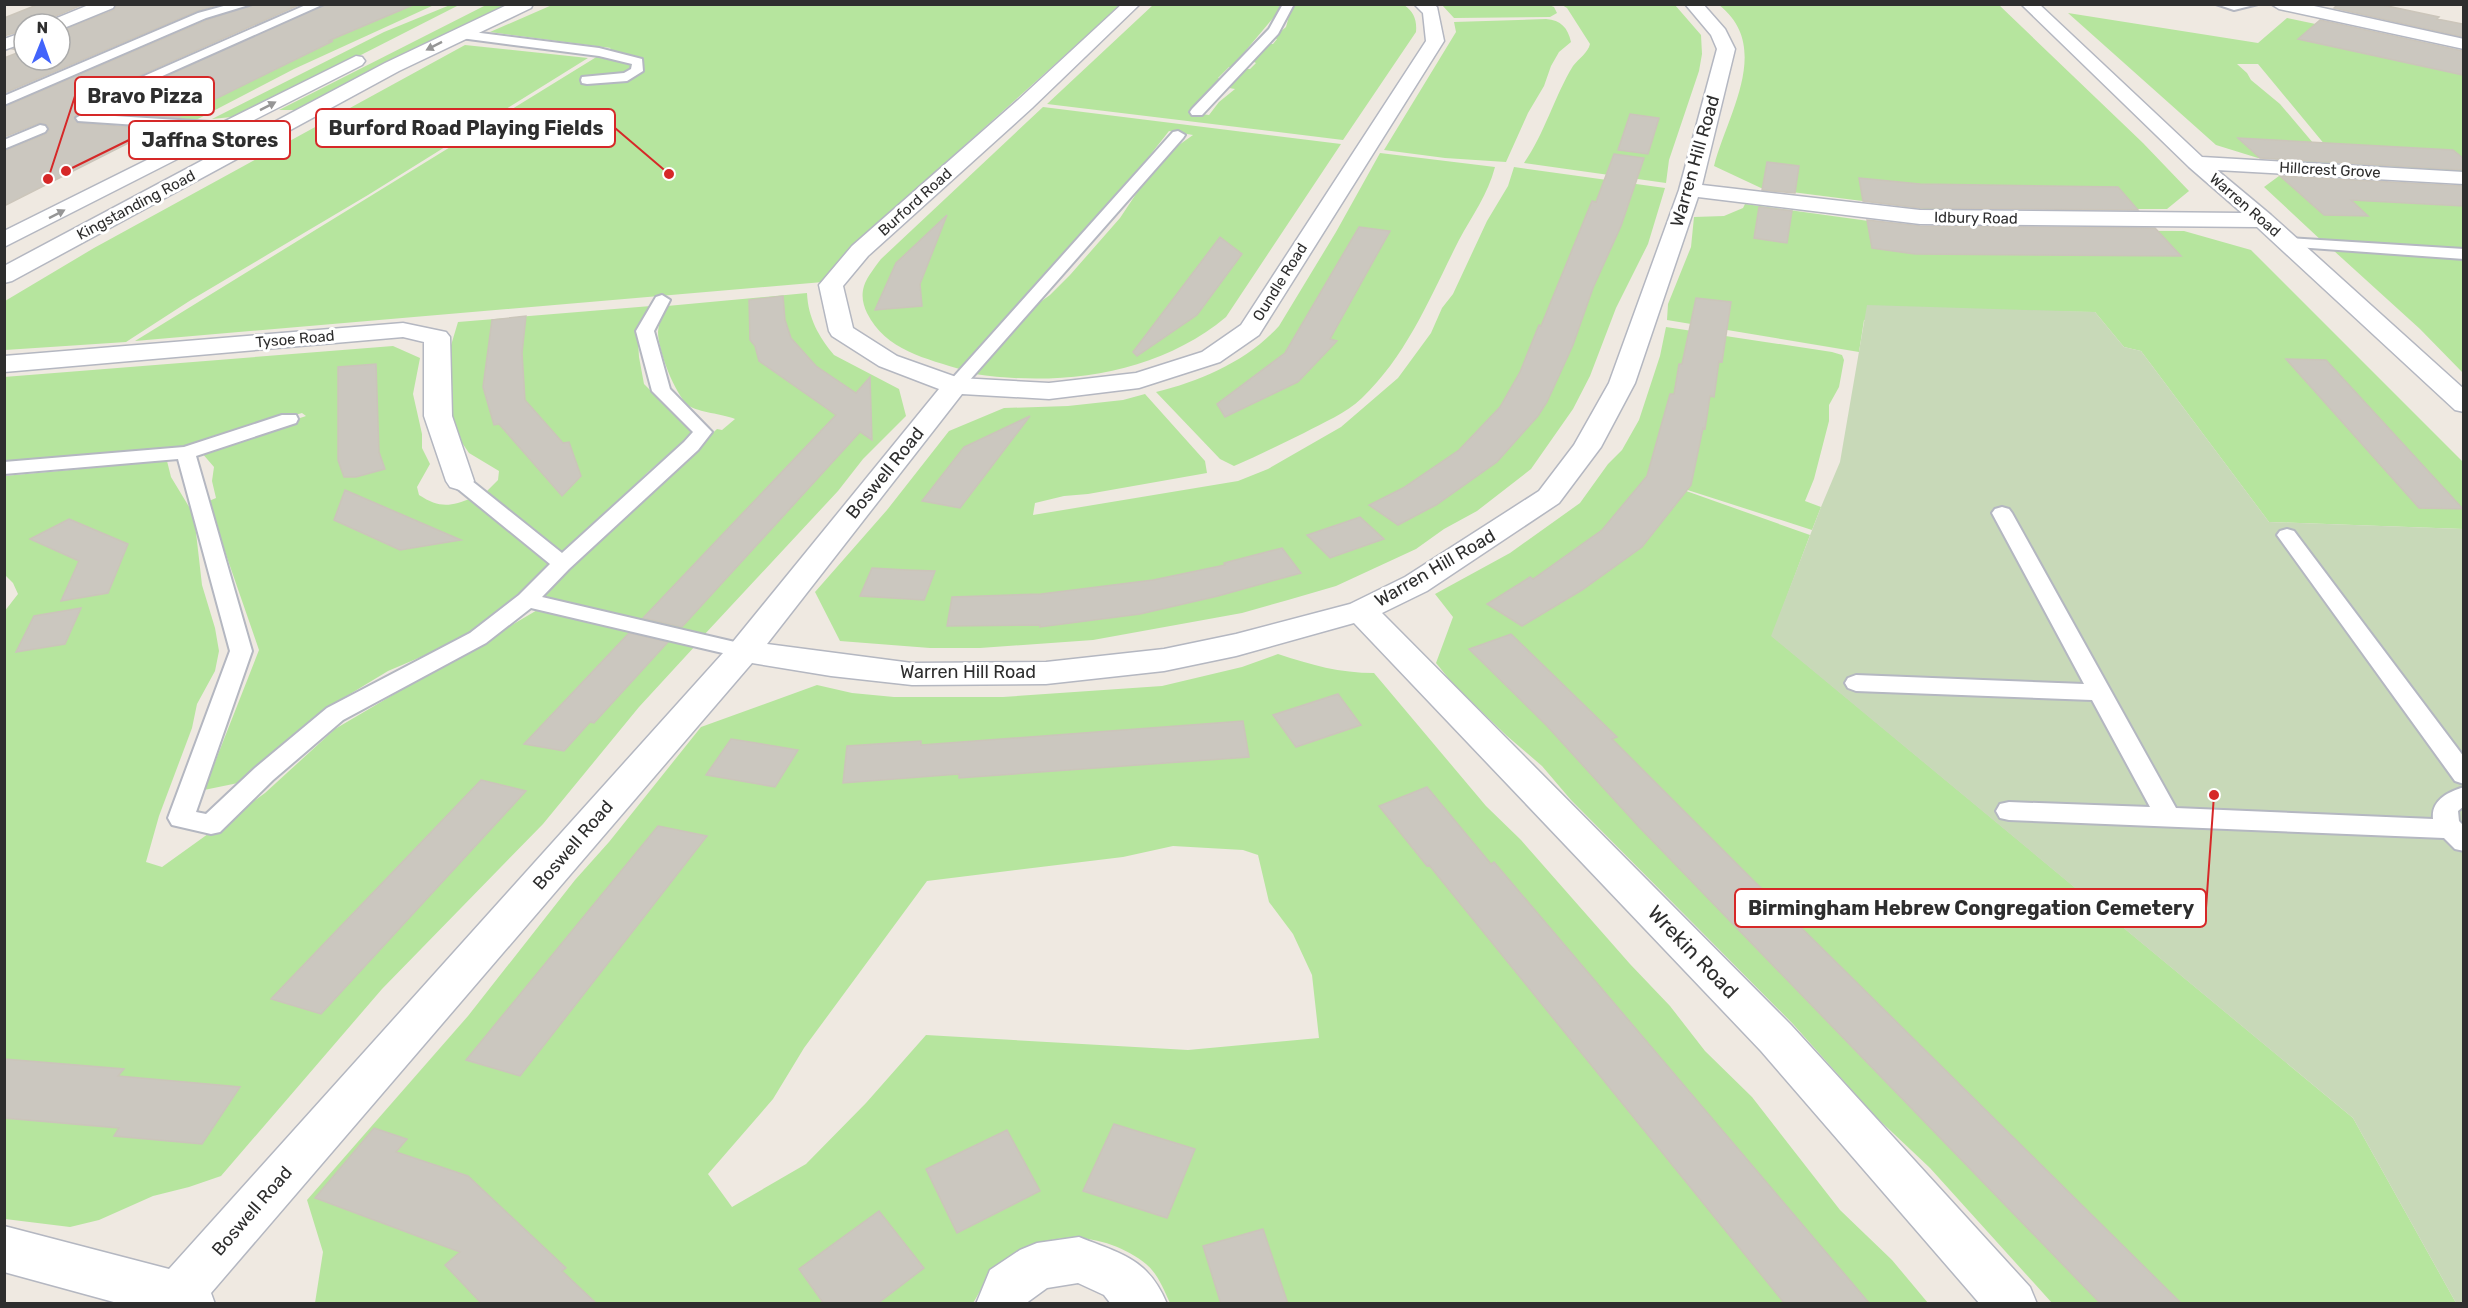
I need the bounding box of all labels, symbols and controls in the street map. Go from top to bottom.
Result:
north arrow [12,12,72,72]
text: N [36,18,48,37]
one-way arrow [425,41,442,51]
callout: Bravo Pizza [75,77,214,115]
text: Bravo Pizza [87,84,203,108]
street label: Warren Hill Road [1666,93,1724,229]
one-way arrow [259,101,276,111]
callout: Burford Road Playing Fields [316,109,615,147]
text: Burford Road Playing Fields [329,116,603,140]
callout: Jaffna Stores [129,121,290,159]
text: Jaffna Stores [142,128,278,152]
street label: Hillcrest Grove [2279,158,2381,182]
street label: Burford Road [875,164,955,240]
street label: Kingstanding Road [74,166,198,244]
street label: Warren Road [2206,169,2284,241]
street label: Idbury Road [1934,208,2018,228]
one-way arrow [48,209,65,219]
street label: Oundle Road [1249,240,1311,324]
street label: Tysoe Road [255,327,335,351]
street label: Boswell Road [841,423,929,523]
street label: Warren Hill Road [1371,525,1499,611]
street label: Warren Hill Road [900,661,1036,683]
street label: Boswell Road [528,796,618,894]
callout: Birmingham Hebrew Congregation Cemetery [1735,889,2206,927]
text: Birmingham Hebrew Congregation Cemetery [1748,896,2194,920]
street label: Wrekin Road [1643,900,1744,1003]
street label: Boswell Road [207,1162,297,1260]

